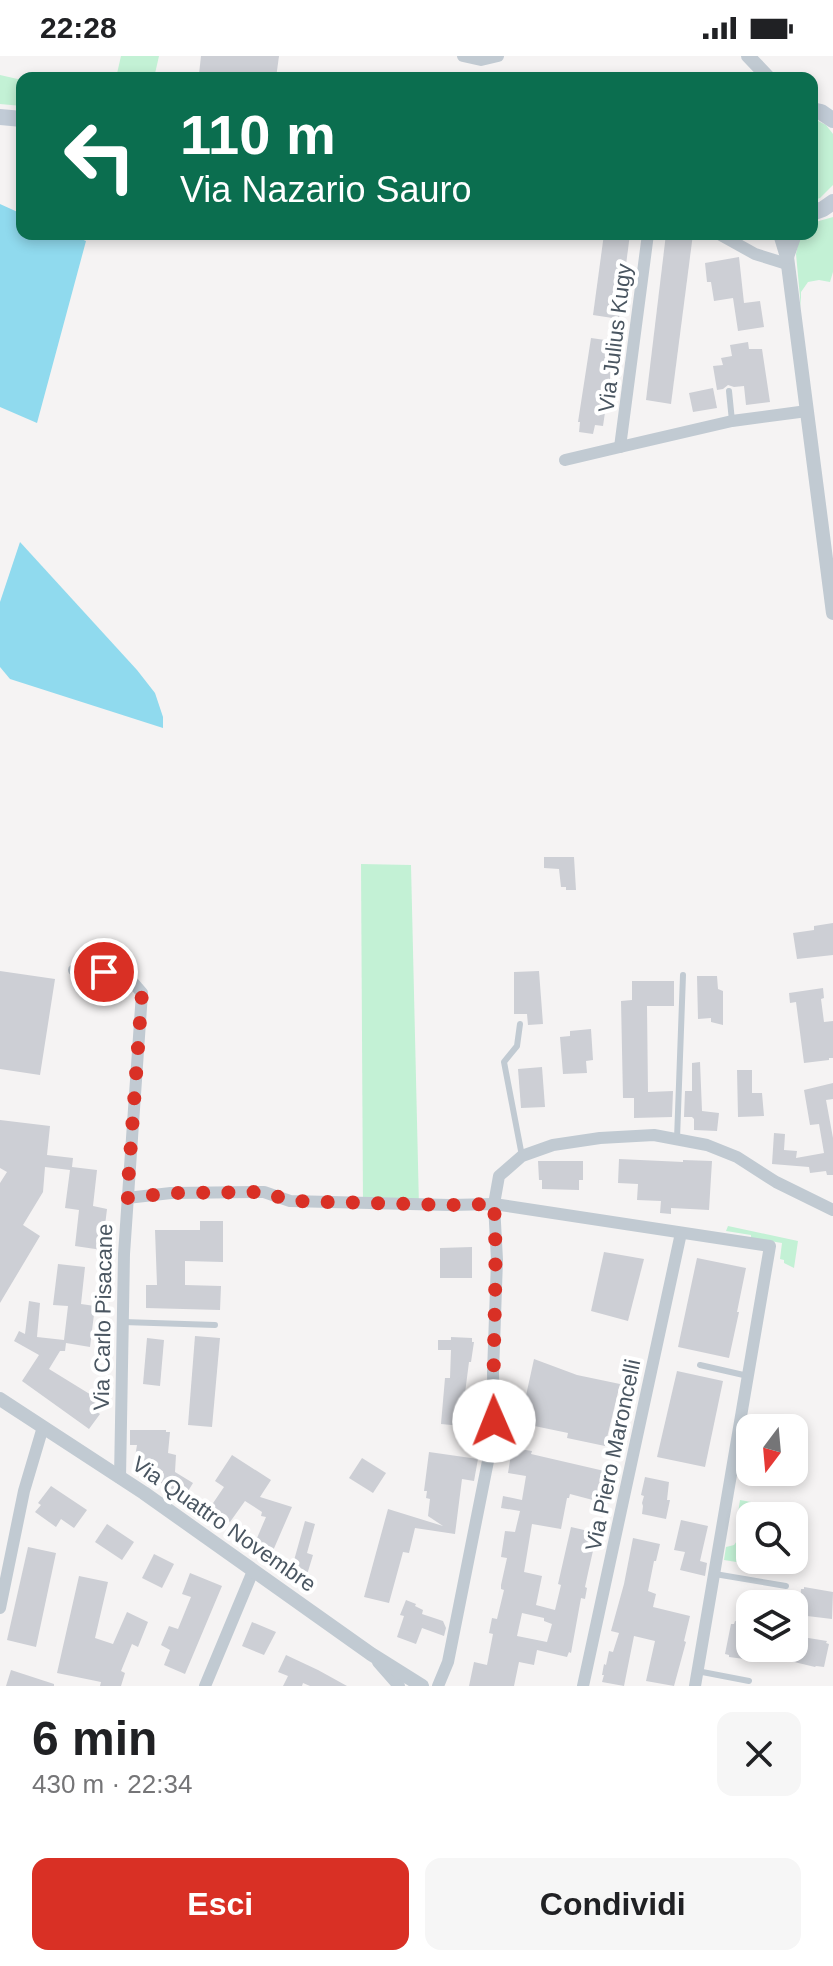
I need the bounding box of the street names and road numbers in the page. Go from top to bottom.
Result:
street label: Via Julius Kugy [593,262,637,414]
street label: Via Carlo Pisacane [89,1223,117,1411]
street label: Via Piero Maroncelli [580,1357,646,1553]
street label: Via Quattro Novembre [127,1451,321,1597]

